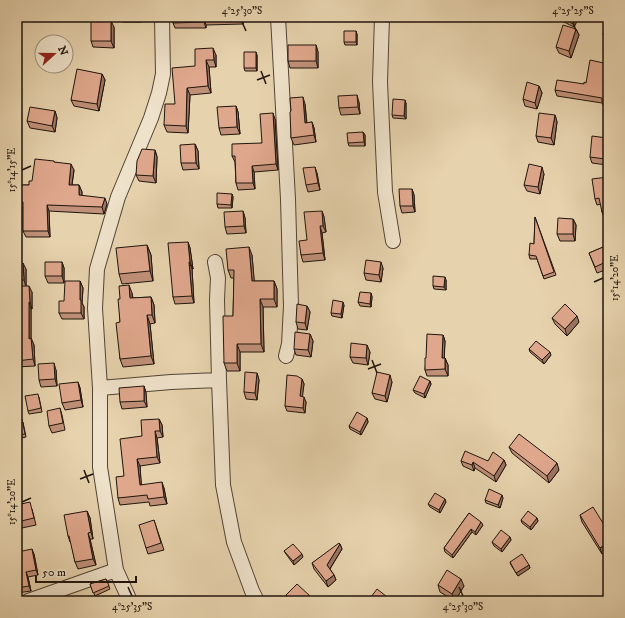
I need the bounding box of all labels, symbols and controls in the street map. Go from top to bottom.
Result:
text: 4°25'30"S [222,5,262,17]
text: 4°25'25"S [552,5,594,17]
north arrow [34,34,74,74]
text: N [54,44,71,57]
text: 15°14'15"E [6,148,18,192]
text: 15°14'20"E [609,255,621,301]
text: 15°14'20"E [6,479,18,525]
scale bar [36,558,136,584]
text: 50 m [42,565,66,580]
text: 4°25'35"S [112,601,152,613]
text: 4°25'30"S [443,601,483,613]

